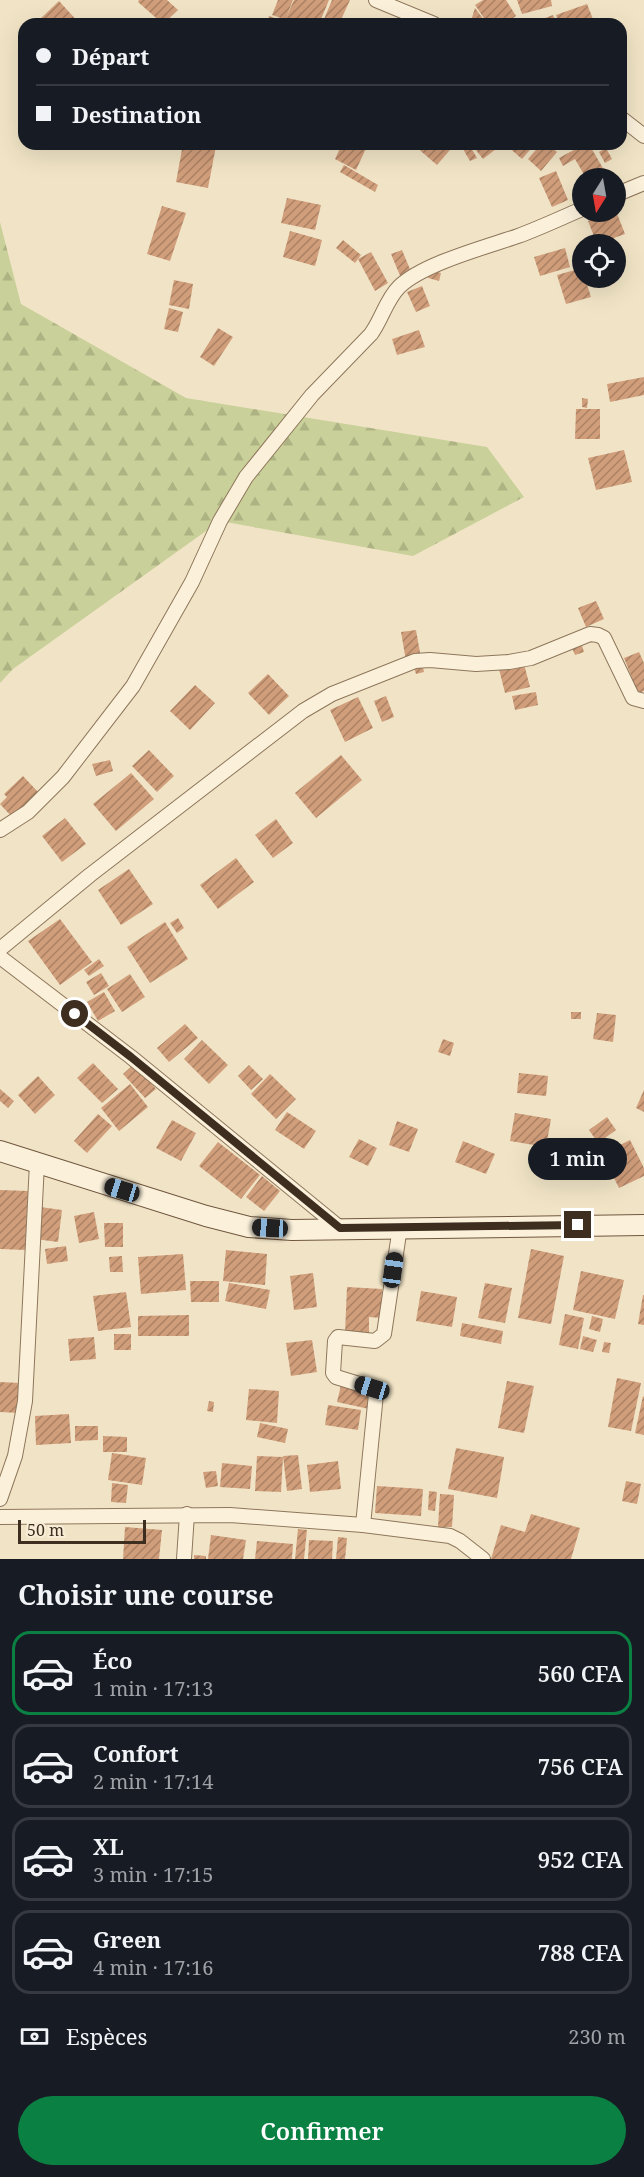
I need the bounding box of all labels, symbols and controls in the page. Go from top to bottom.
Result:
text: Départ [72,41,149,71]
text: Destination [72,99,201,129]
north arrow [572,168,626,222]
map controls [572,168,626,288]
button: locate [572,234,626,288]
route start [61,1000,88,1027]
callout: 1 min [528,1138,628,1180]
text: 1 min [550,1145,605,1172]
car [102,1176,142,1204]
route end [564,1211,591,1238]
car [252,1218,288,1238]
car [382,1251,404,1289]
car [352,1374,392,1402]
scale bar [18,1517,146,1544]
text: 50 m [27,1519,64,1541]
text: Choisir une course [18,1576,274,1613]
text: Éco [93,1645,132,1675]
icon: car [21,1646,75,1700]
text: 560 CFA [538,1658,623,1688]
text: 1 min · 17:13 [93,1675,213,1702]
text: Confort [93,1738,179,1768]
icon: car [21,1739,75,1793]
text: 756 CFA [538,1751,623,1781]
text: 2 min · 17:14 [93,1768,213,1795]
text: XL [93,1831,124,1861]
icon: car [21,1832,75,1886]
text: 952 CFA [538,1844,623,1874]
text: 3 min · 17:15 [93,1861,213,1888]
text: Green [93,1924,161,1954]
icon: car [21,1925,75,1979]
text: 788 CFA [538,1937,623,1967]
text: 4 min · 17:16 [93,1954,213,1981]
icon: cash [18,2020,51,2053]
text: Espèces [66,2021,147,2051]
text: 230 m [568,2023,626,2050]
button: Confirmer [18,2096,626,2165]

